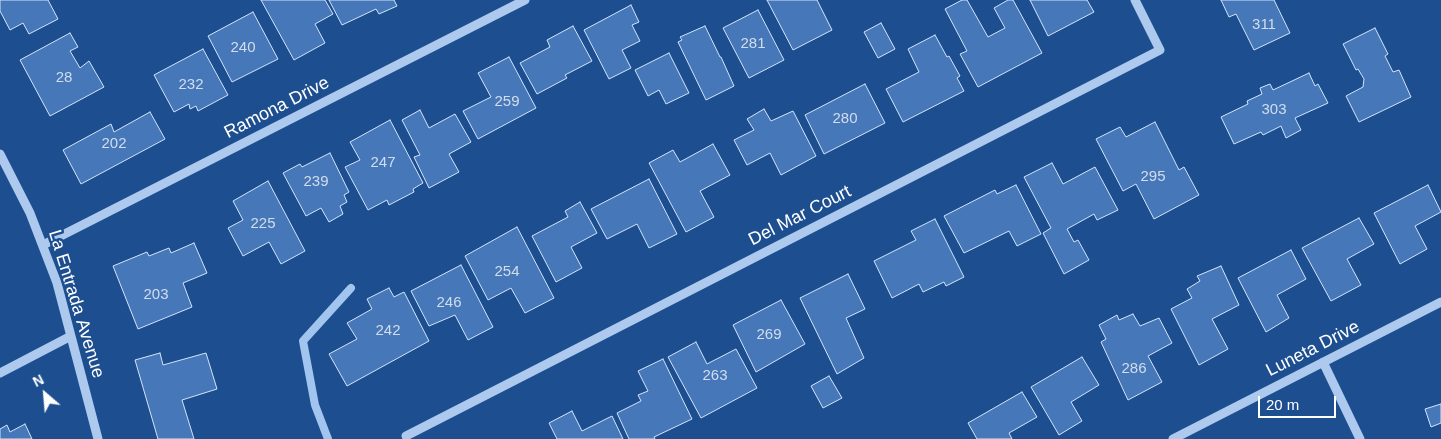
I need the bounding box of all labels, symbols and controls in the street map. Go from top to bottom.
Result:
house number: 311 [1252,16,1276,34]
house number: 281 [740,35,766,53]
house number: 240 [230,39,256,57]
house number: 28 [56,69,72,87]
street label: Ramona Drive [221,72,333,144]
house number: 232 [178,76,204,94]
house number: 259 [494,93,520,111]
house number: 303 [1261,101,1287,119]
house number: 280 [832,110,858,128]
house number: 202 [101,135,127,153]
house number: 247 [370,154,396,172]
house number: 295 [1140,168,1166,186]
house number: 239 [303,173,329,191]
street label: Del Mar Court [745,181,855,251]
house number: 225 [250,215,276,233]
street label: La Entrada Avenue [43,227,109,381]
house number: 254 [494,263,520,281]
house number: 203 [143,286,169,304]
house number: 246 [436,294,462,312]
street label: Luneta Drive [1263,316,1363,382]
house number: 242 [375,322,401,340]
house number: 269 [756,326,782,344]
house number: 286 [1121,360,1147,378]
house number: 263 [702,367,728,385]
north arrow [20,369,70,419]
text: N [30,371,46,390]
scale bar [1261,386,1338,418]
text: 20 m [1266,396,1299,413]

